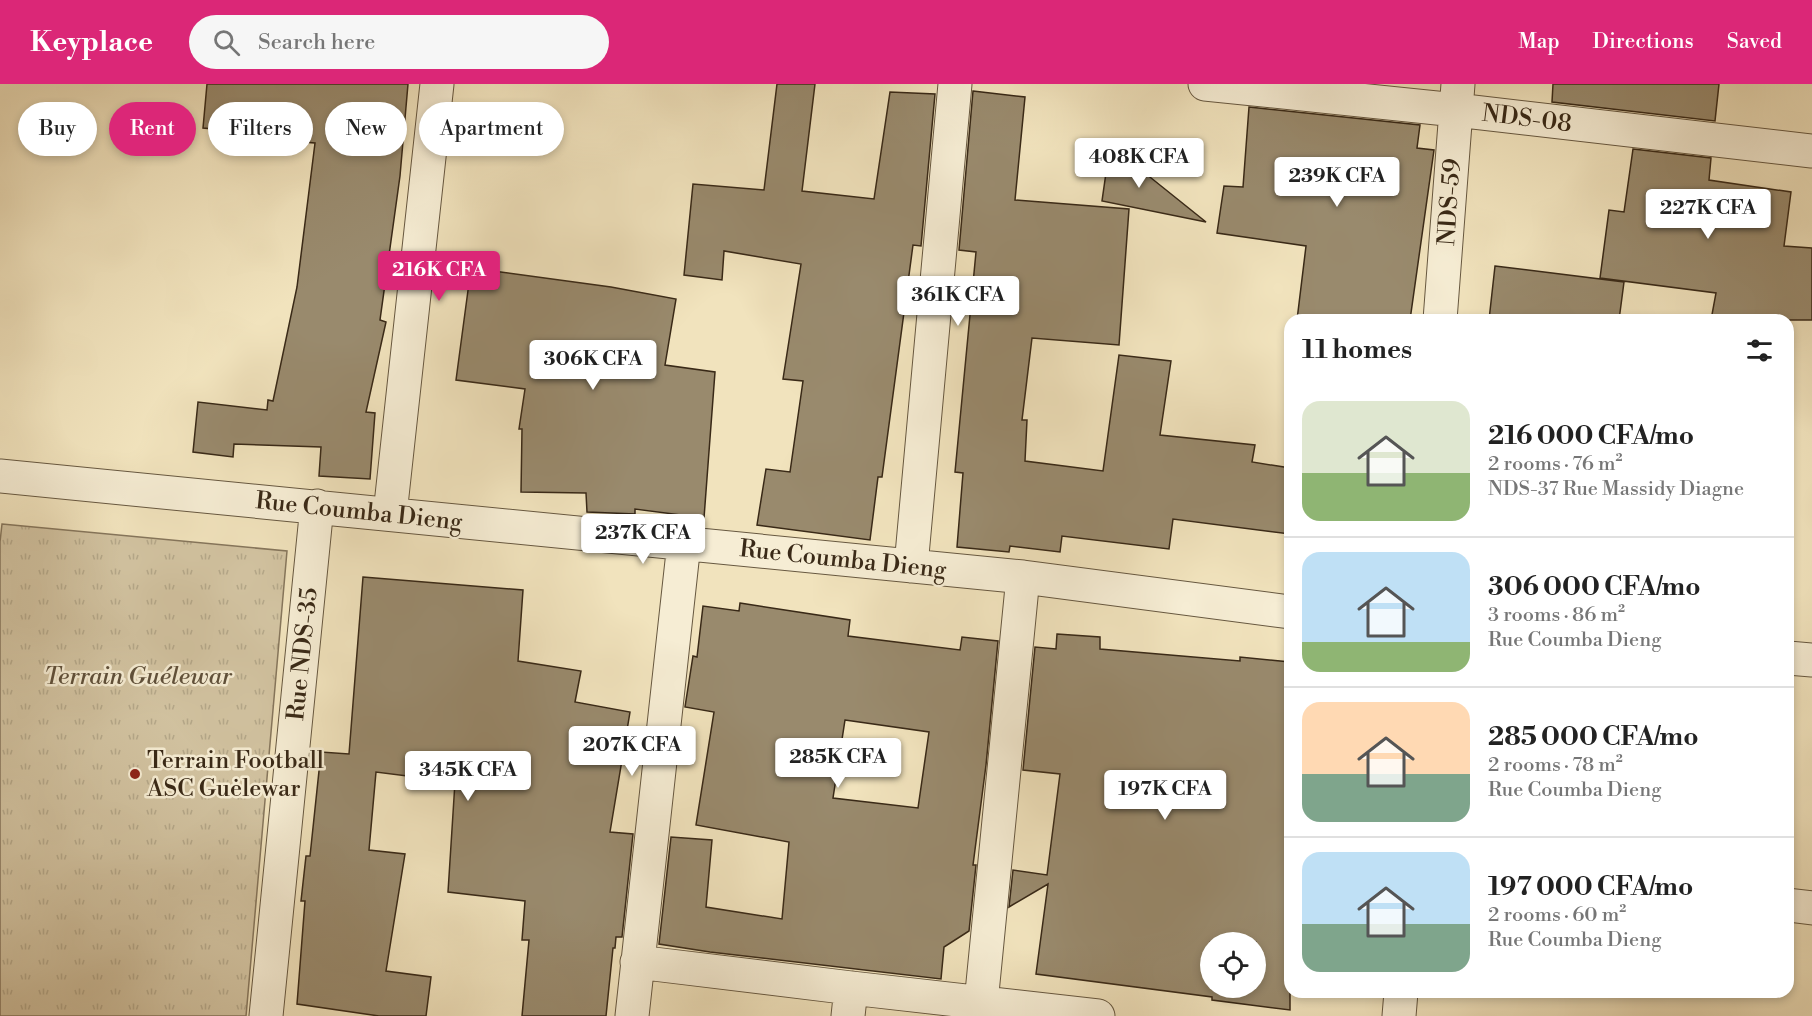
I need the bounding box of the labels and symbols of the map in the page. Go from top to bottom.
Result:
street label: NDS-08 [1480,99,1574,139]
pin: 408K CFA [1077,138,1201,189]
pin: 239K CFA [1275,157,1399,208]
street label: NDS-59 [1432,157,1468,247]
pin: 227K CFA [1646,189,1770,240]
pin: 216K CFA [377,251,501,302]
pin: 361K CFA [896,276,1020,327]
pin: 306K CFA [531,340,655,391]
street label: Rue Coumba Dieng [254,486,465,538]
pin: 237K CFA [581,514,705,565]
street label: Rue Coumba Dieng [738,534,949,586]
street label: Rue NDS-35 [281,586,325,722]
park label: Terrain Guélewar [44,662,233,692]
pin: 207K CFA [570,726,694,777]
pin: 285K CFA [776,738,900,789]
place label: Terrain Football ASC Guėlewar [146,746,324,804]
pin: 345K CFA [406,751,530,802]
marker: Terrain Football ASC Guėlewar [128,767,142,781]
pin: 197K CFA [1103,770,1227,821]

